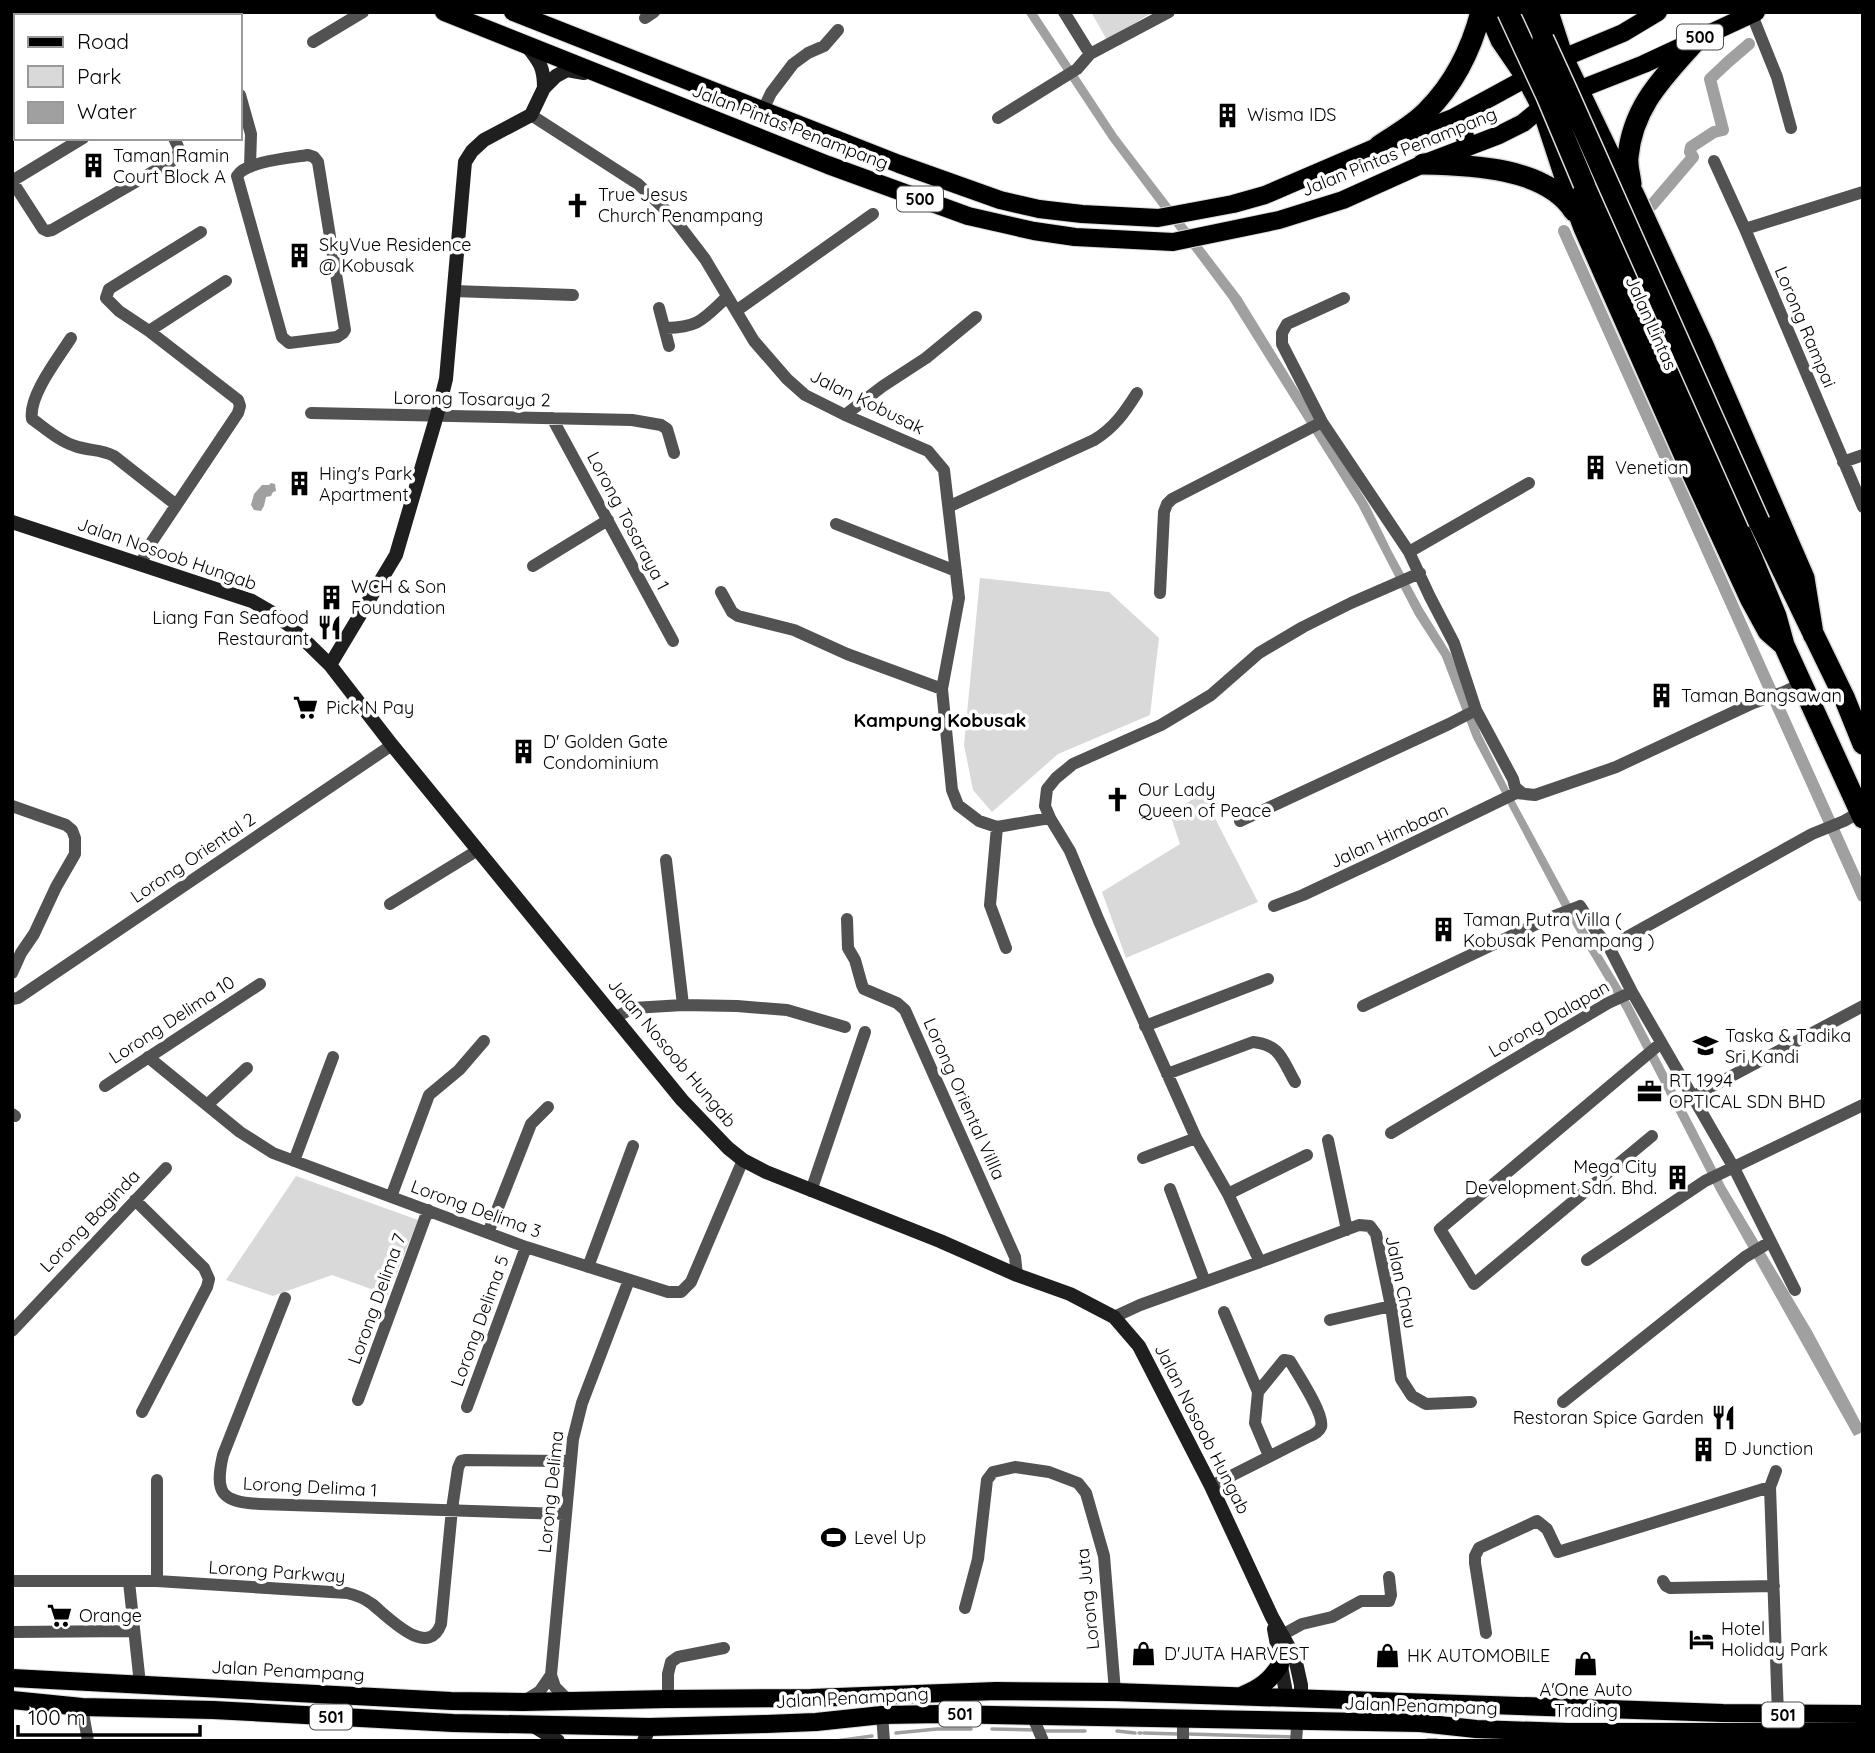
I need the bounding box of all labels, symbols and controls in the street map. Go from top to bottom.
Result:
legend [14,14,242,140]
road number: 500 [1677,24,1723,50]
text: Road [77,28,129,54]
text: Park [77,63,121,89]
street label: Jalan Pintas Penampang [689,78,892,175]
text: Water [77,98,137,124]
building icon: Wisma IDS [1213,101,1241,129]
street label: Jalan Pintas Penampang [1298,102,1500,201]
place label: Wisma IDS [1247,103,1336,126]
place label: Taman Ramin Court Block A [113,144,229,188]
building icon: Taman Ramin Court Block A [79,152,107,180]
place label: True Jesus Church Penampang [598,183,763,227]
road number: 500 [897,186,943,211]
church icon: True Jesus Church Penampang [564,191,592,219]
place label: SkyVue Residence @ Kobusak [319,233,472,277]
building icon: SkyVue Residence @ Kobusak [285,241,313,269]
street label: Lorong Rampai [1770,263,1841,391]
street label: Jalan Lintas [1620,272,1682,374]
street label: Jalan Kobusak [806,364,928,439]
street label: Lorong Tosaraya 2 [393,386,551,411]
street label: Lorong Tosaraya 1 [582,447,675,594]
building icon: Venetian [1581,454,1609,482]
place label: Venetian [1615,456,1689,479]
place label: Hing's Park Apartment [319,462,412,506]
building icon: Hing's Park Apartment [285,470,313,498]
street label: Jalan Nosoob Hungab [74,512,260,595]
place label: WCH & Son Foundation [351,575,446,619]
building icon: WCH & Son Foundation [317,583,345,611]
place label: Liang Fan Seafood Restaurant [152,606,309,650]
restaurant icon: Liang Fan Seafood Restaurant [315,614,343,642]
building icon: Taman Bangsawan [1647,682,1675,710]
place label: Taman Bangsawan [1681,684,1842,707]
supermarket icon: Pick N Pay [292,694,320,722]
place label: Pick N Pay [326,696,414,719]
district label: Kampung Kobusak [854,708,1027,732]
place label: D' Golden Gate Condominium [543,730,668,774]
building icon: D' Golden Gate Condominium [509,738,537,766]
place label: Our Lady Queen of Peace [1138,778,1271,822]
church icon: Our Lady Queen of Peace [1104,786,1132,814]
street label: Jalan Himbaan [1326,798,1452,873]
street label: Lorong Oriental 2 [126,807,260,908]
place label: Taman Putra Villa ( Kobusak Penampang ) [1463,908,1654,952]
building icon: Taman Putra Villa ( Kobusak Penampang ) [1429,916,1457,944]
street label: Lorong Delima 10 [105,970,239,1069]
street label: Jalan Nosoob Hungab [603,973,742,1132]
street label: Lorong Dalapan [1484,975,1613,1062]
street label: Lorong Oriental Villla [918,1014,1011,1183]
place label: Taska & Tadika Sri Kandi [1725,1024,1851,1068]
school or university icon: Taska & Tadika Sri Kandi [1691,1032,1719,1060]
place label: RT 1994 OPTICAL SDN BHD [1669,1069,1826,1113]
office icon: RT 1994 OPTICAL SDN BHD [1635,1077,1663,1105]
place label: Mega City Development Sdn. Bhd. [1465,1155,1657,1199]
building icon: Mega City Development Sdn. Bhd. [1663,1163,1691,1191]
street label: Lorong Baginda [35,1164,145,1277]
street label: Lorong Delima 3 [408,1174,545,1243]
street label: Lorong Delima 7 [342,1230,411,1367]
street label: Jalan Chau [1380,1233,1423,1331]
street label: Lorong Delima 5 [445,1252,514,1389]
street label: Jalan Nosoob Hungab [1149,1340,1255,1518]
restaurant icon: Restoran Spice Garden [1710,1404,1738,1432]
place label: Restoran Spice Garden [1513,1406,1704,1429]
street label: Lorong Delima [533,1430,568,1554]
building icon: D Junction [1690,1435,1718,1463]
place label: D Junction [1724,1437,1813,1460]
street label: Lorong Delima 1 [242,1471,378,1502]
sports icon: Level Up [820,1524,848,1552]
place label: Level Up [854,1526,926,1549]
street label: Lorong Juta [1071,1547,1104,1651]
street label: Lorong Parkway [208,1555,346,1588]
supermarket icon: Orange [45,1602,73,1630]
place label: Orange [79,1604,142,1627]
place label: Hotel Holiday Park [1721,1617,1828,1661]
hotel icon: Hotel Holiday Park [1687,1625,1715,1653]
shop icon: D'JUTA HARVEST [1130,1640,1158,1668]
place label: D'JUTA HARVEST [1164,1642,1310,1665]
shop icon: HK AUTOMOBILE [1373,1642,1401,1670]
place label: HK AUTOMOBILE [1407,1644,1550,1667]
shop icon: A'One Auto Trading [1572,1649,1600,1677]
street label: Jalan Penampang [211,1655,365,1686]
place label: A'One Auto Trading [1540,1678,1633,1722]
street label: Jalan Penampang [775,1682,929,1713]
street label: Jalan Penampang [1344,1691,1498,1720]
scale bar [18,1694,200,1738]
road number: 501 [939,1702,981,1726]
road number: 501 [1762,1702,1804,1728]
text: 100 m [28,1704,86,1730]
road number: 501 [310,1704,352,1730]

